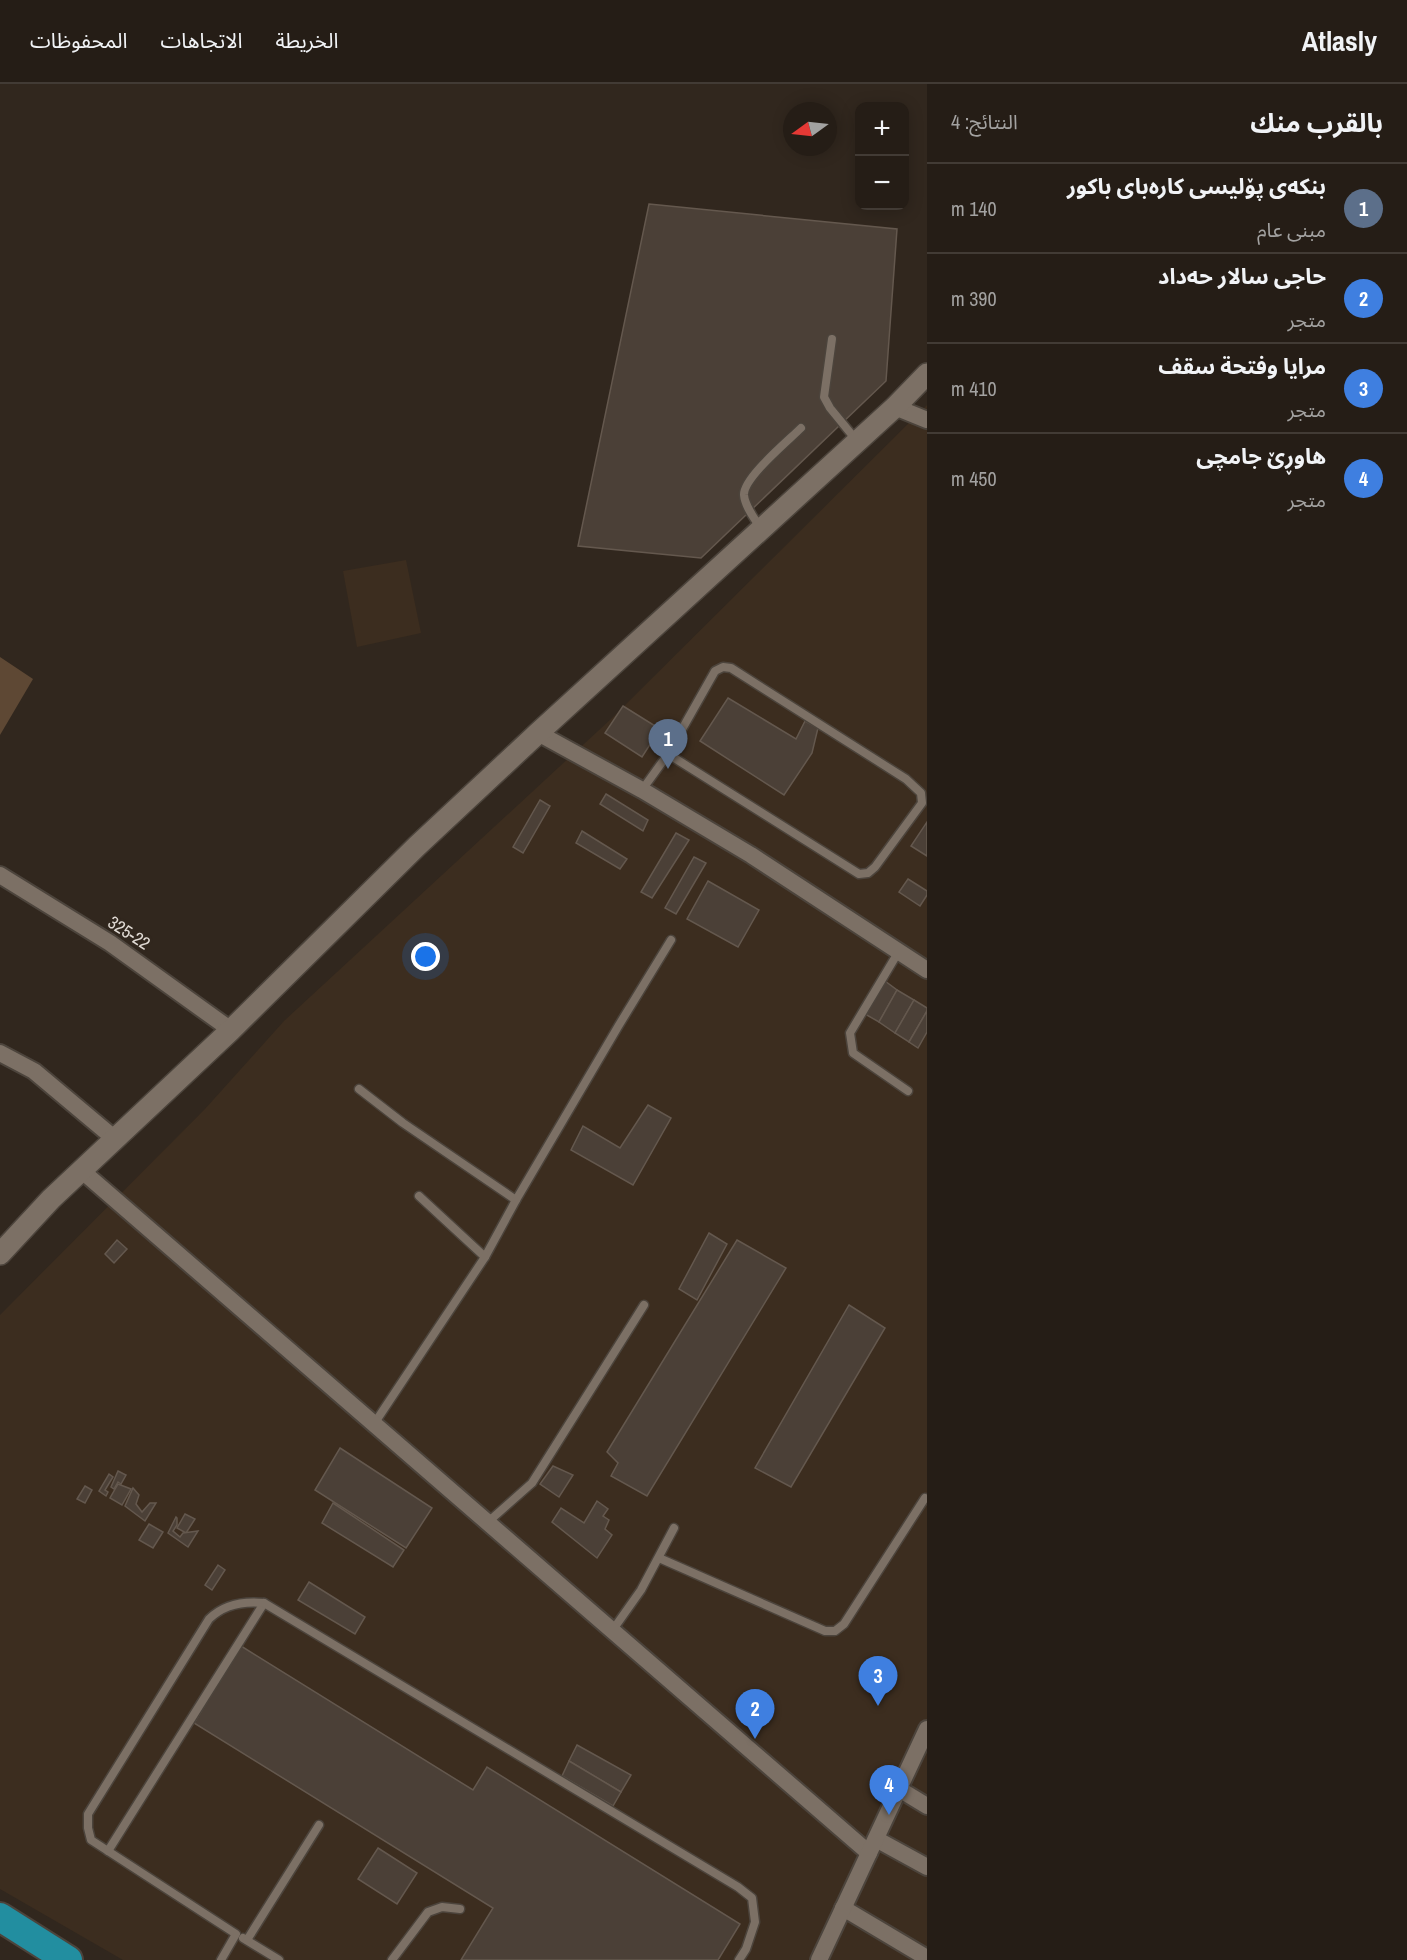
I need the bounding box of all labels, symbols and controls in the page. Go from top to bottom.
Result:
text: Atlasly [1302,22,1377,60]
text: المحفوظات [30,26,127,55]
text: الاتجاهات [160,26,242,55]
text: الخريطة [275,26,338,55]
north arrow [783,102,837,156]
map controls [855,102,909,210]
button: + [855,102,909,156]
text: بالقرب منك [1250,105,1383,140]
text: النتائج: 4 [951,108,1018,135]
button: − [855,156,909,210]
text: بنکەی پۆلیسی کارەبای باکور [1067,171,1326,201]
text: 140 m [951,195,997,222]
text: 1 [1359,195,1368,222]
text: مبنى عام [1257,216,1326,243]
text: حاجی سالار حەداد [1158,261,1326,291]
text: 390 m [951,285,997,312]
text: 2 [1359,285,1368,312]
text: متجر [1287,306,1326,333]
text: مرايا وفتحة سقف [1158,351,1326,381]
text: 410 m [951,375,997,402]
text: 3 [1359,375,1368,402]
text: متجر [1287,396,1326,423]
text: هاوڕێ جامچی [1196,441,1326,471]
text: 450 m [951,465,997,492]
text: 4 [1359,465,1368,492]
text: متجر [1287,486,1326,513]
pin: 1 [648,720,688,769]
street label: 325-22 [103,910,155,956]
your location [411,942,440,971]
pin: 3 [858,1656,898,1706]
pin: 2 [736,1690,774,1739]
pin: 4 [870,1766,908,1815]

